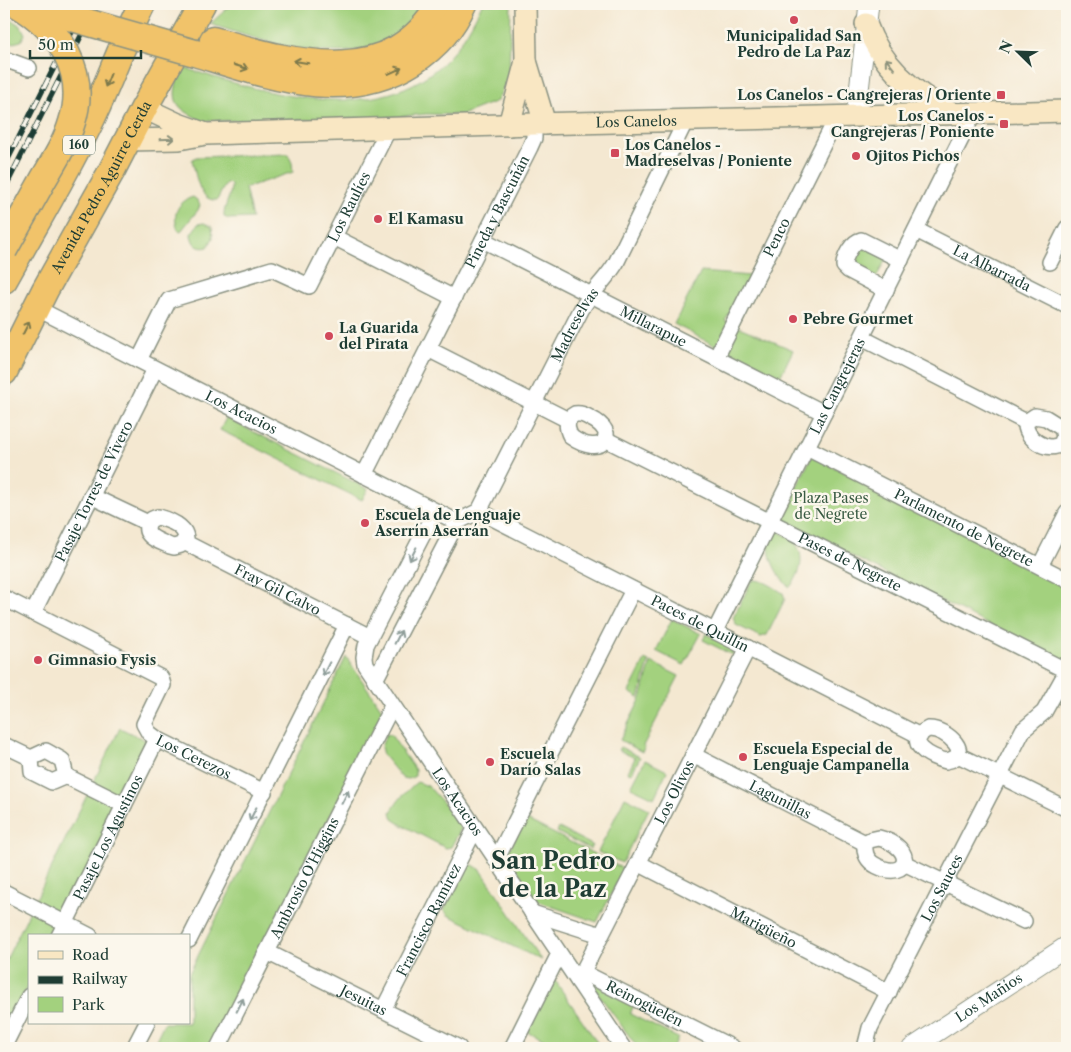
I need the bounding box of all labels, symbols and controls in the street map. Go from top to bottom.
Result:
marker: Municipalidad San Pedro de La Paz [788,14,800,26]
place label: Municipalidad San Pedro de La Paz [726,27,862,61]
scale bar [30,28,141,60]
north arrow [994,28,1044,78]
text: 50 m [38,35,74,54]
text: N [995,38,1017,56]
one-way arrow [293,57,309,67]
one-way arrow [884,58,895,71]
one-way arrow [233,63,249,73]
one-way arrow [387,66,402,76]
one-way arrow [103,72,112,87]
place label: Los Canelos - Cangrejeras / Oriente [737,86,991,104]
marker: Los Canelos - Cangrejeras / Oriente [995,89,1007,101]
street label: Avenida Pedro Aguirre Cerda [47,97,156,278]
place label: Los Canelos - Cangrejeras / Poniente [831,107,994,141]
street label: Los Canelos [596,112,677,131]
marker: Los Canelos - Cangrejeras / Poniente [998,118,1010,130]
one-way arrow [159,135,175,144]
road number: 160 [63,136,95,154]
place label: Los Canelos - Madreselvas / Poniente [625,136,792,170]
marker: Los Canelos - Madreselvas / Poniente [609,147,621,159]
place label: Ojitos Pichos [866,147,959,165]
marker: Ojitos Pichos [850,150,862,162]
street label: Pineda y Bascuñán [461,152,533,271]
street label: Los Raulíes [324,169,374,245]
place label: El Kamasu [388,210,464,228]
marker: El Kamasu [372,213,384,225]
street label: Penco [759,215,794,260]
street label: La Albarrada [950,241,1034,296]
street label: Madreselvas [547,284,603,365]
street label: Millarapue [617,302,690,351]
place label: Pebre Gourmet [803,310,913,328]
marker: Pebre Gourmet [787,313,799,325]
place label: La Guarida del Pirata [339,319,420,353]
one-way arrow [22,321,31,336]
marker: La Guarida del Pirata [323,330,335,342]
street label: Las Cangrejeras [806,335,869,437]
street label: Los Acacios [202,387,280,438]
street label: Pasaje Torres de Vivero [51,418,137,565]
street label: Parlamento de Negrete [891,485,1037,571]
park label: Plaza Pases de Negrete [793,489,869,523]
place label: Escuela de Lenguaje Aserrín Aserrán [374,506,521,540]
marker: Escuela de Lenguaje Aserrín Aserrán [359,517,371,529]
street label: Pases de Negrete [795,529,905,595]
one-way arrow [407,546,417,561]
street label: Fray Gil Calvo [231,560,324,619]
street label: Paces de Quillín [648,591,752,656]
one-way arrow [393,630,403,645]
place label: Gimnasio Fysis [48,651,156,669]
marker: Gimnasio Fysis [32,654,44,666]
one-way arrow [321,661,330,676]
street label: Los Cerezos [153,731,234,783]
place label: Escuela Especial de Lenguaje Campanella [753,740,910,774]
place label: Escuela Darío Salas [500,745,581,779]
marker: Escuela Especial de Lenguaje Campanella [737,751,749,763]
marker: Escuela Darío Salas [484,756,496,768]
street label: Los Olivos [651,757,698,827]
street label: Los Acacios [428,764,487,839]
street label: Pasaje Los Agustinos [69,772,147,903]
street label: Lagunillas [746,776,814,823]
one-way arrow [340,790,350,805]
one-way arrow [247,806,257,821]
street label: Ambrosio O'Higgins [266,814,343,942]
district label: San Pedro de la Paz [491,846,615,903]
street label: Los Sauces [917,851,967,925]
street label: Francisco Ramírez [393,861,465,979]
street label: Marigüeño [727,903,800,952]
legend [28,934,190,1024]
text: Road [72,945,109,964]
text: Railway [72,969,128,988]
street label: Los Mañíos [952,969,1026,1026]
street label: Reinogüelén [603,977,686,1031]
street label: Jesuitas [335,980,390,1020]
text: Park [72,995,106,1014]
one-way arrow [236,998,245,1013]

